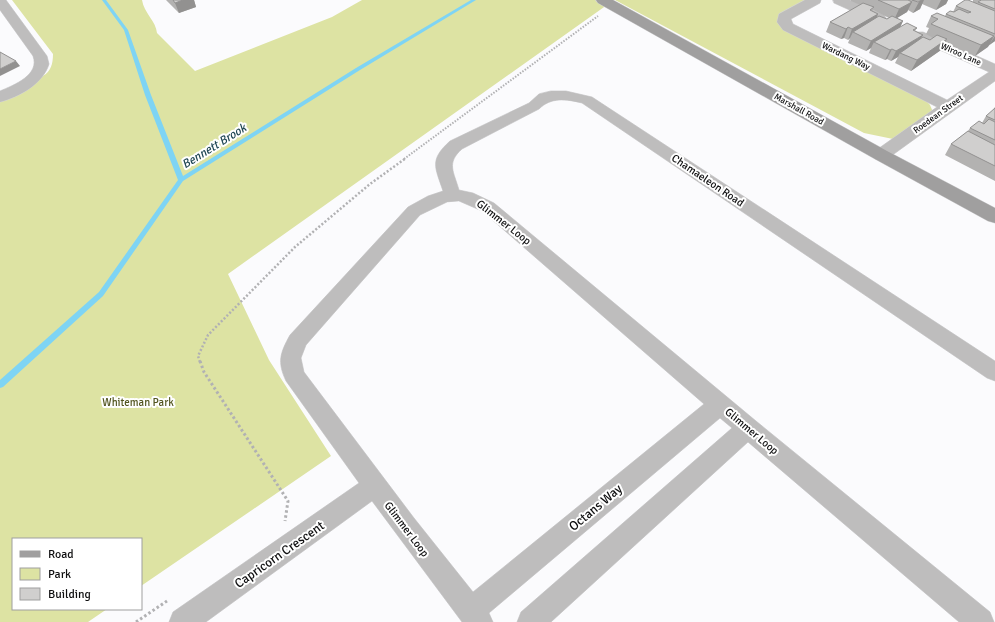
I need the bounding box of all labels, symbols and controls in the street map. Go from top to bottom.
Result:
street label: Wardang Way [820,40,872,73]
street label: Wiroo Lane [939,41,983,68]
street label: Marshall Road [772,91,826,128]
street label: Roedean Street [911,93,965,136]
water label: Bennett Brook [179,120,250,172]
street label: Chamaeleon Road [669,151,746,209]
street label: Glimmer Loop [474,197,534,248]
park label: Whiteman Park [102,396,174,409]
street label: Glimmer Loop [722,405,781,458]
street label: Octans Way [566,481,626,535]
street label: Glimmer Loop [382,499,432,559]
street label: Capricorn Crescent [232,518,328,592]
legend [12,538,142,610]
text: Road [48,547,74,562]
text: Park [48,567,71,582]
text: Building [48,587,91,602]

